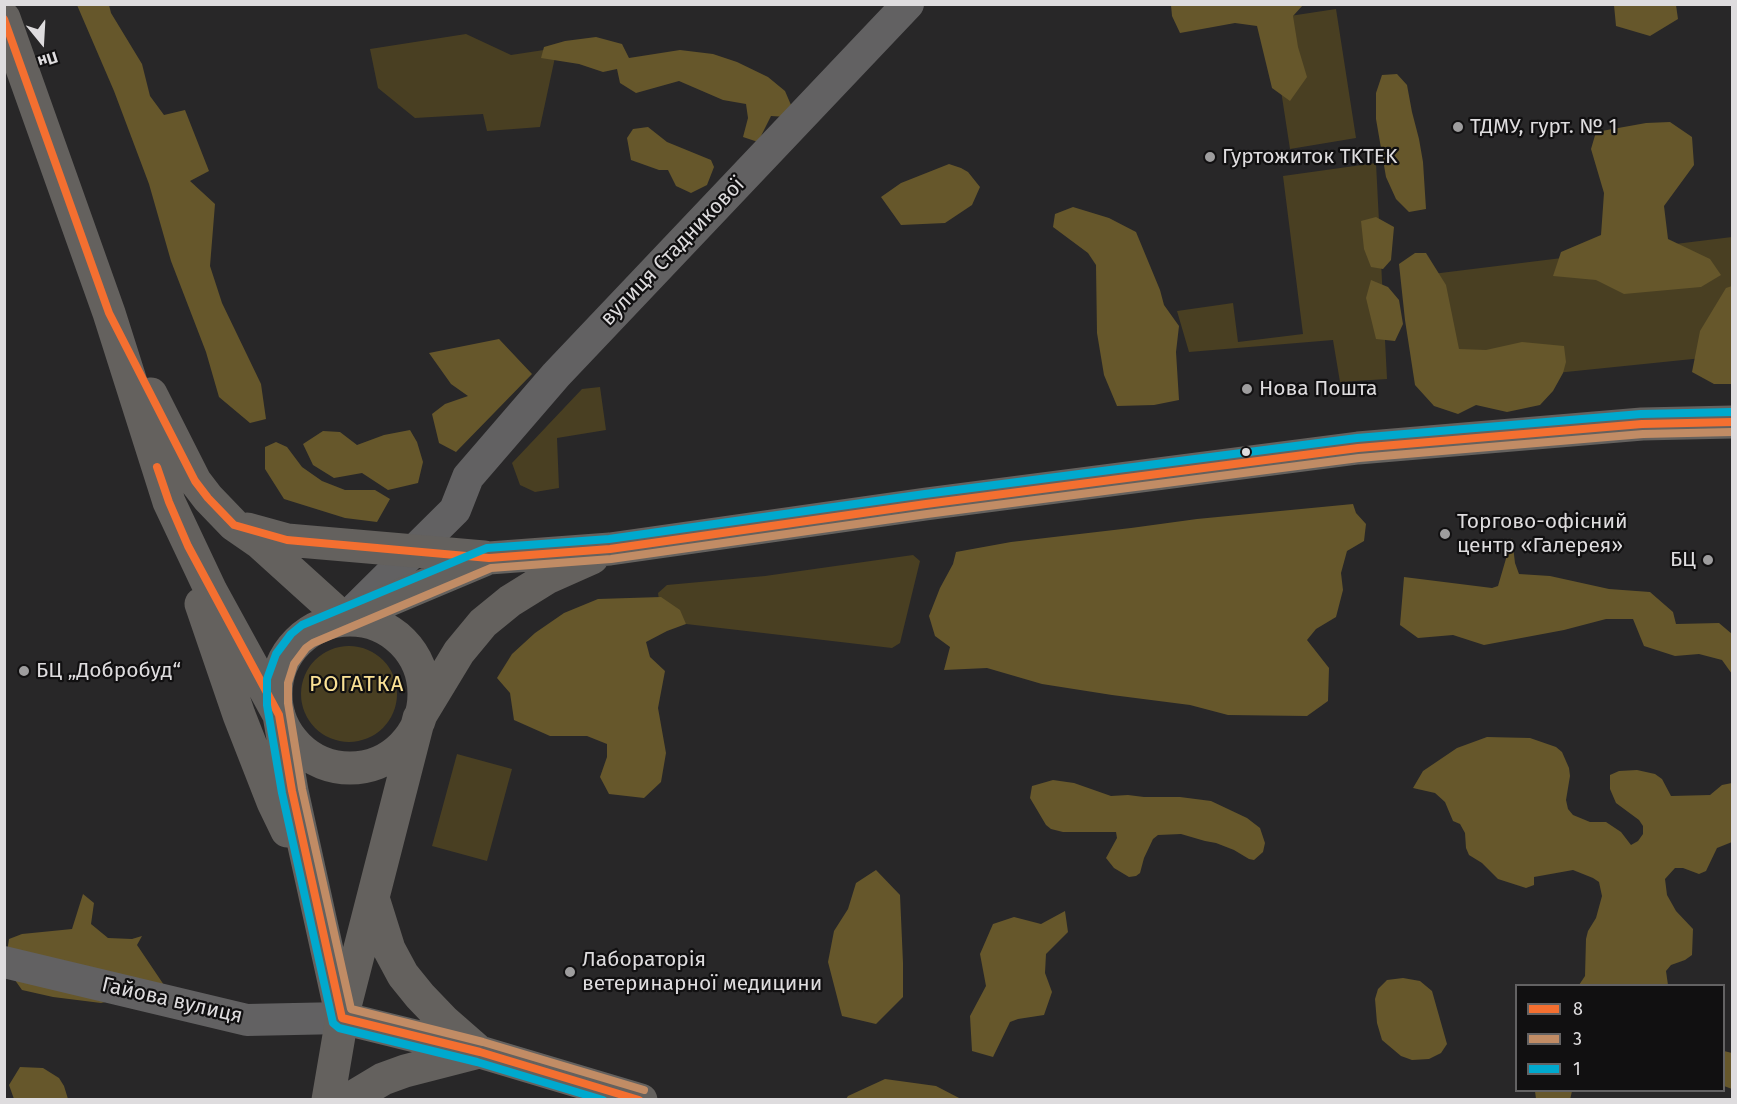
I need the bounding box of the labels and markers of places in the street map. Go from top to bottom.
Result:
place label: ТДМУ, гурт. № 1 [1470,114,1618,140]
marker: ТДМУ, гурт. № 1 [1451,120,1465,134]
place label: Гуртожиток TKTEK [1222,144,1397,170]
marker: Гуртожиток TKTEK [1203,150,1217,164]
place label: Нова Пошта [1259,376,1377,402]
marker: Нова Пошта [1240,382,1254,396]
unlabelled marker [1240,446,1252,458]
place label: Торгово-офісний центр «Галерея» [1457,509,1628,559]
marker: Торгово-офісний центр «Галерея» [1438,527,1452,541]
place label: БЦ [1670,547,1696,573]
marker: БЦ [1701,553,1715,567]
place label: БЦ „Добробуд“ [36,658,181,684]
marker: БЦ „Добробуд“ [17,664,31,678]
place label: Лабораторія ветеринарної медицини [582,947,822,997]
marker: Лабораторія ветеринарної медицини [563,965,577,979]

